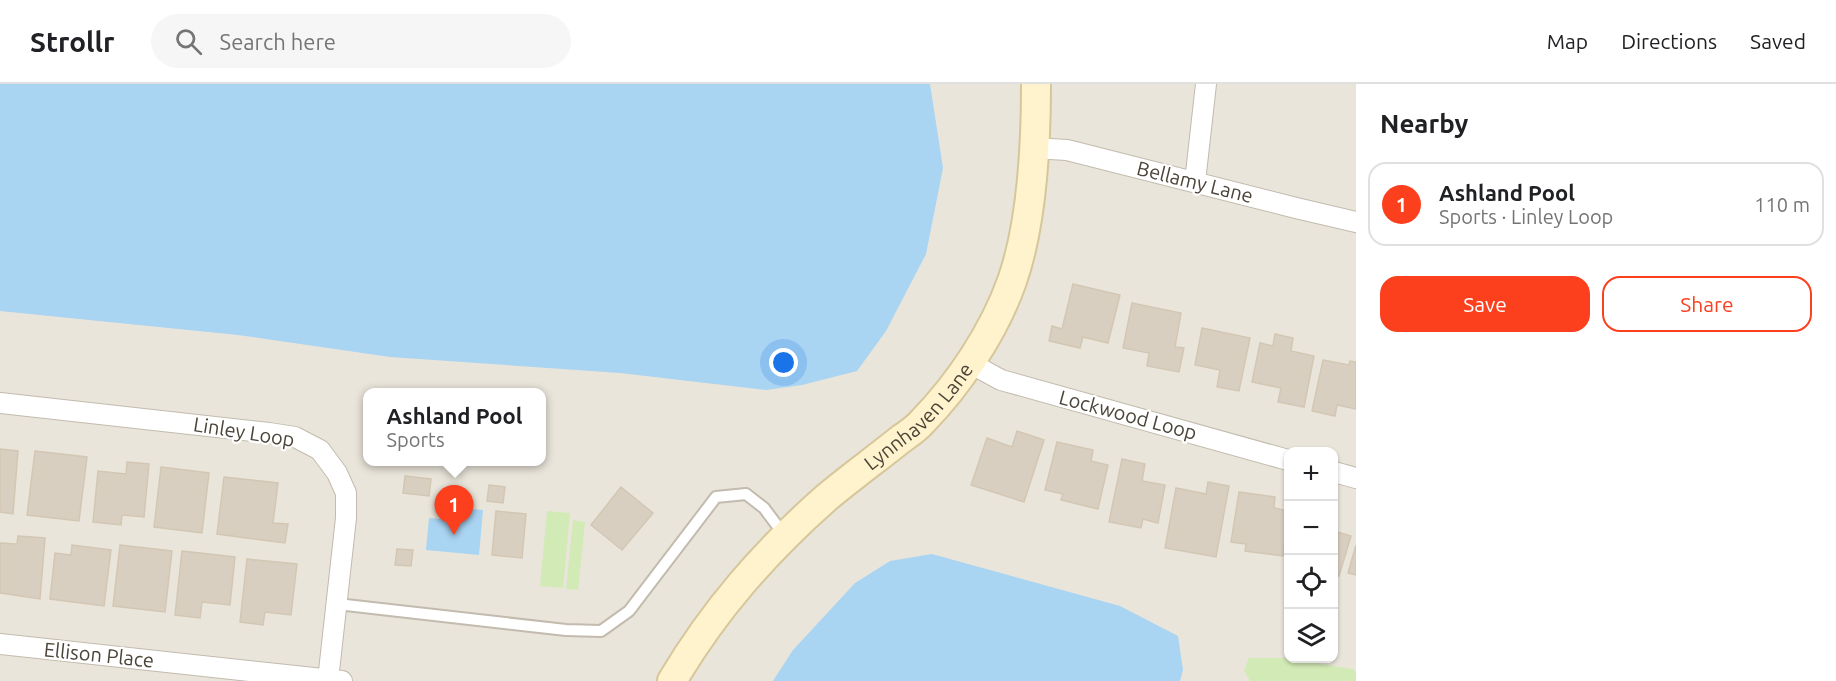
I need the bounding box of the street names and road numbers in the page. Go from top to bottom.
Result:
street label: Bellamy Lane [1135,156,1256,207]
street label: Lynnhaven Lane [859,358,977,474]
street label: Lockwood Loop [1057,385,1200,444]
street label: Linley Loop [192,412,296,451]
street label: Ellison Place [43,637,155,672]

